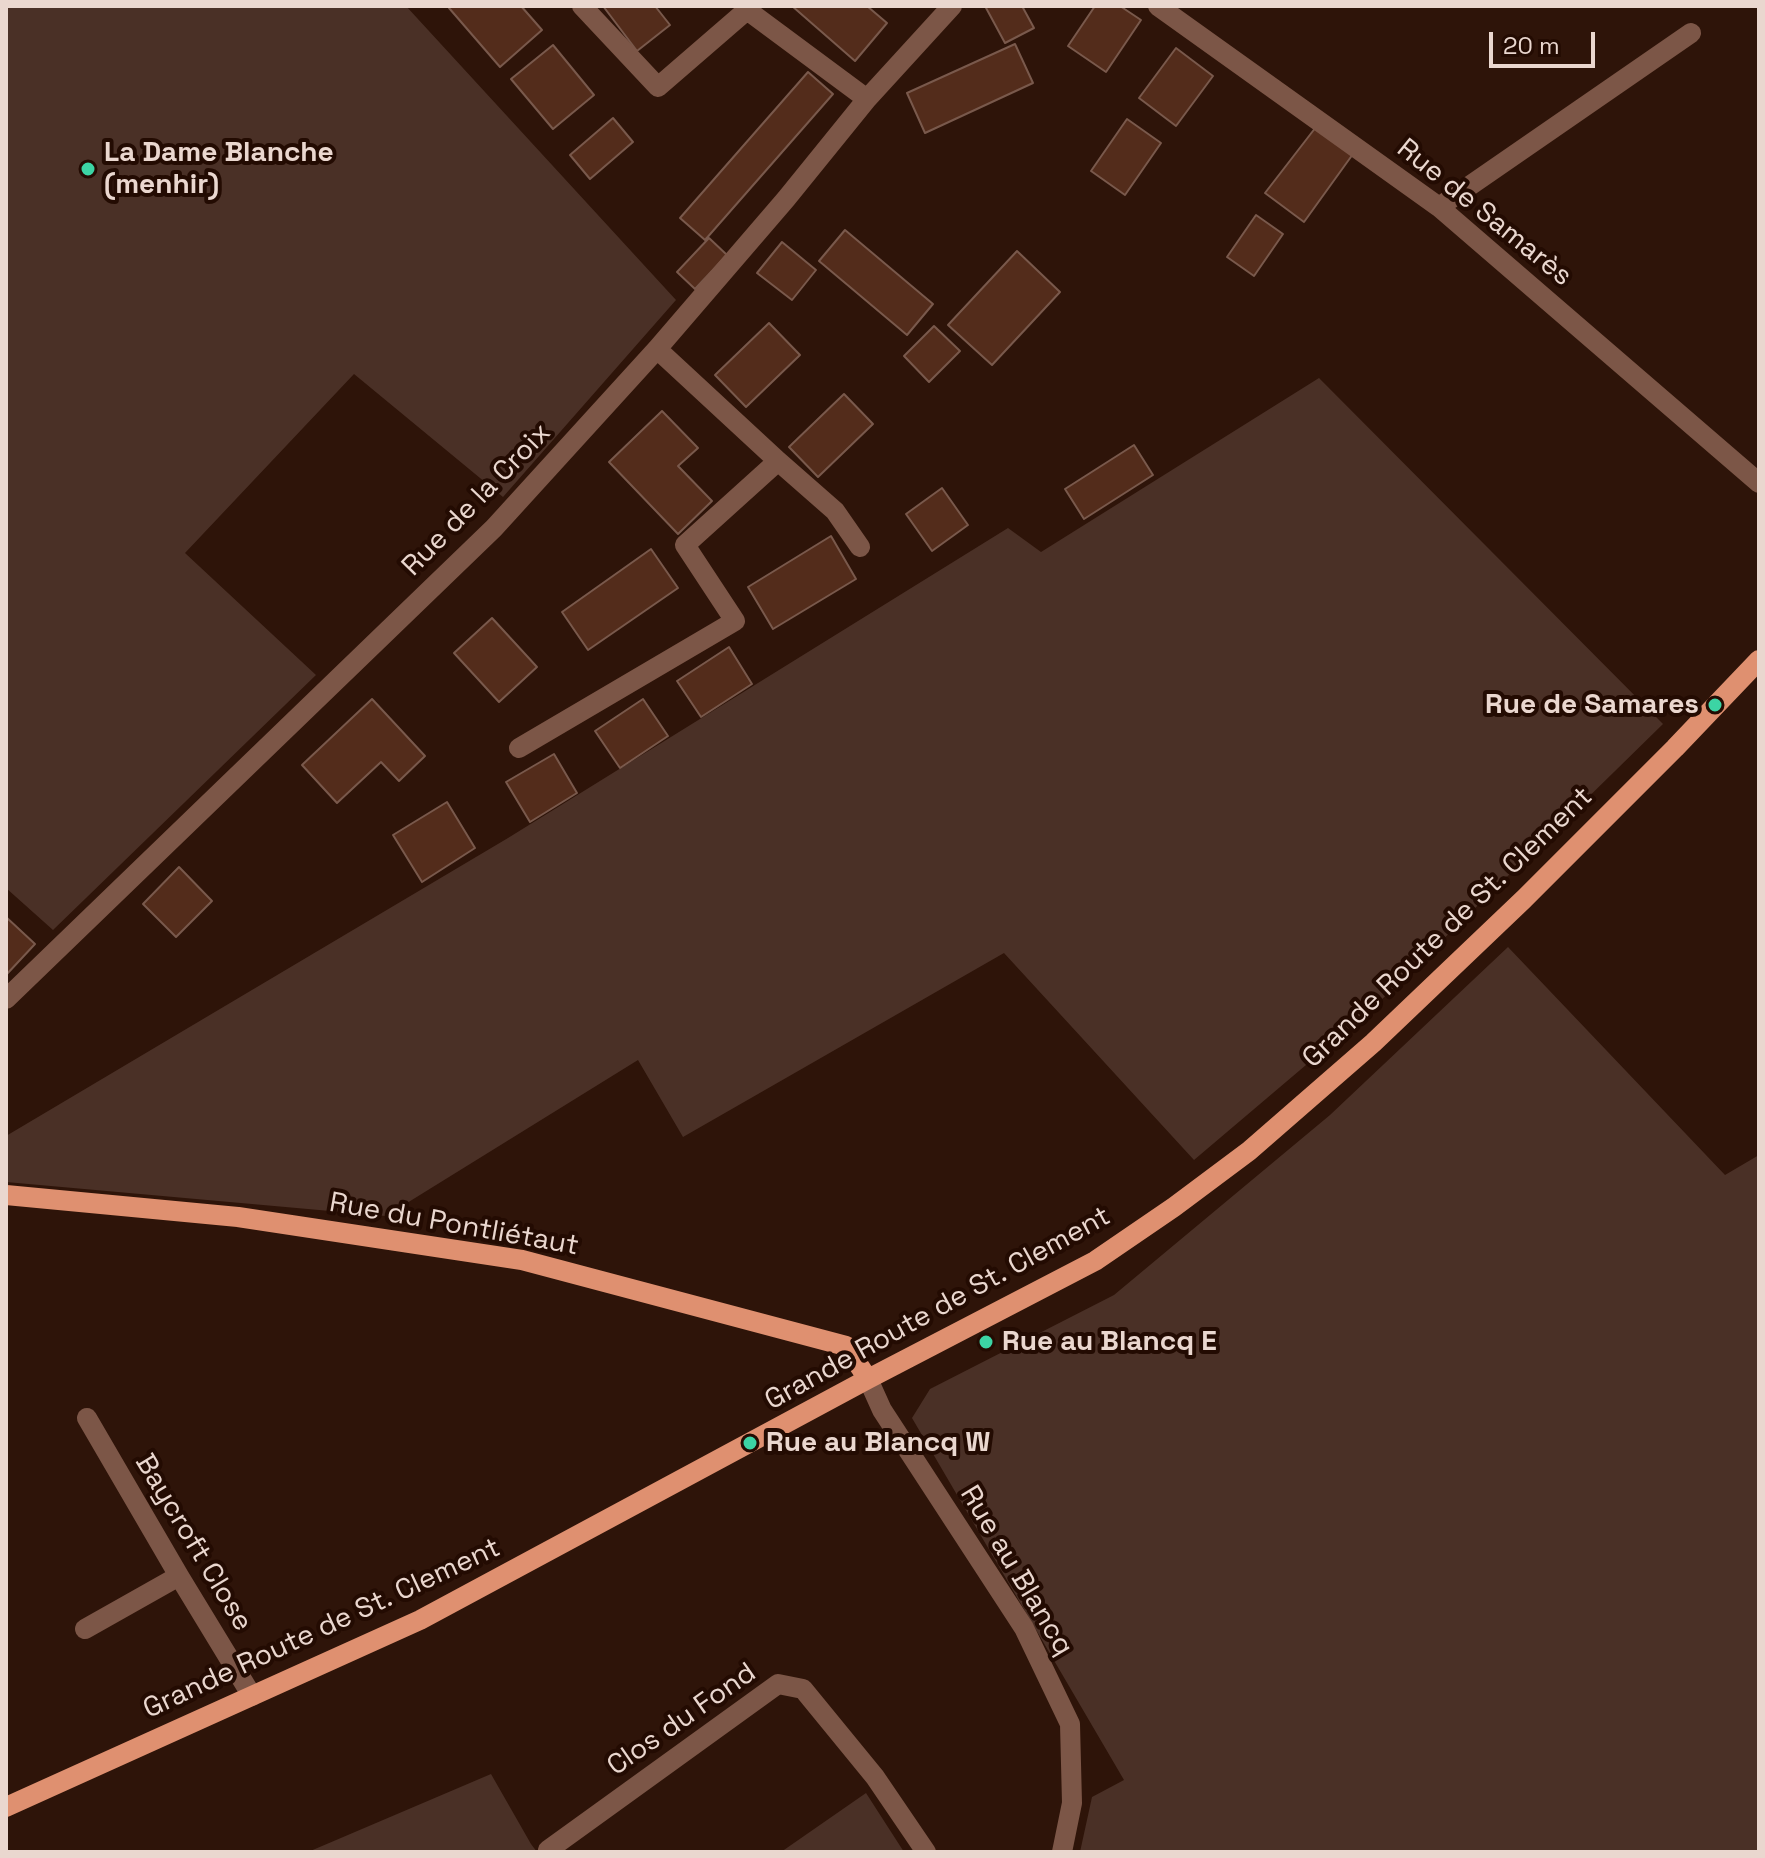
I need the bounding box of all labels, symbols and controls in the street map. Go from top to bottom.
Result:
scale bar [1493,16,1599,66]
text: 20 m [1503,30,1560,61]
street label: Rue de Samarès [1390,132,1578,294]
place label: La Dame Blanche (menhir) [104,136,334,202]
marker: La Dame Blanche (menhir) [79,160,97,178]
street label: Rue de la Croix [396,417,558,583]
place label: Rue de Samares [1485,688,1699,722]
marker: Rue de Samares [1706,696,1724,714]
street label: Grande Route de St. Clement [1296,781,1600,1075]
street label: Rue du Pontliétaut [327,1187,581,1263]
street label: Grande Route de St. Clement [759,1200,1117,1418]
place label: Rue au Blancq E [1002,1325,1217,1359]
marker: Rue au Blancq E [977,1333,995,1351]
place label: Rue au Blancq W [766,1426,990,1460]
marker: Rue au Blancq W [741,1434,759,1452]
street label: Baycroft Close [127,1448,259,1638]
street label: Rue au Blancq [952,1480,1080,1662]
street label: Grande Route de St. Clement [138,1531,506,1727]
street label: Clos du Fond [601,1656,763,1784]

